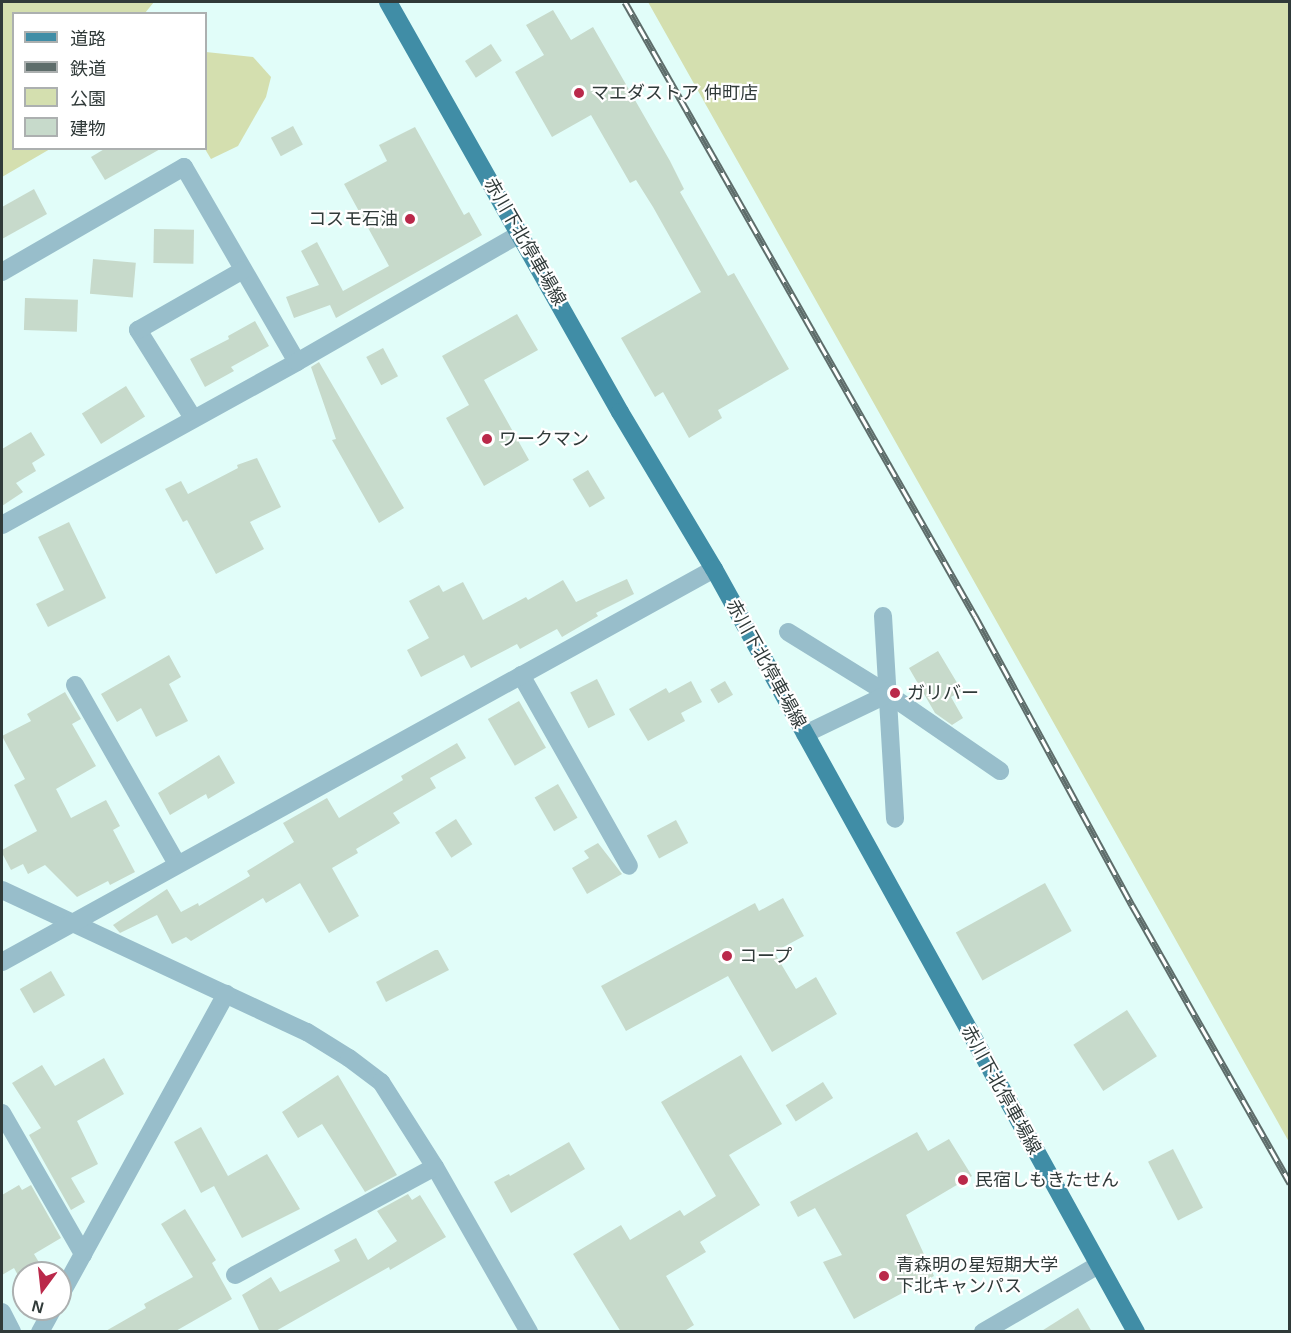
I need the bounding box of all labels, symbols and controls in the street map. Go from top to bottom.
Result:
legend [12,12,207,150]
text: 道路 [70,29,106,49]
text: 鉄道 [70,59,106,79]
place label: マエダストア 仲町店 [591,82,758,104]
marker: マエダストア 仲町店 [572,86,586,100]
text: 公園 [70,89,106,109]
text: 建物 [70,119,106,139]
street label: 赤川下北停車場線 [480,174,570,310]
place label: コスモ石油 [308,208,398,230]
marker: コスモ石油 [403,212,417,226]
place label: ワークマン [499,428,589,450]
marker: ワークマン [480,432,494,446]
street label: 赤川下北停車場線 [722,596,810,732]
place label: ガリバー [907,682,979,704]
marker: ガリバー [888,686,902,700]
place label: コープ [739,945,793,967]
marker: コープ [720,949,734,963]
street label: 赤川下北停車場線 [957,1022,1045,1158]
place label: 民宿しもきたせん [975,1169,1119,1191]
marker: 民宿しもきたせん [956,1173,970,1187]
place label: 青森明の星短期大学 下北キャンパス [896,1255,1058,1298]
north arrow [12,1261,72,1321]
marker: 青森明の星短期大学 下北キャンパス [877,1269,891,1283]
text: N [30,1297,46,1317]

